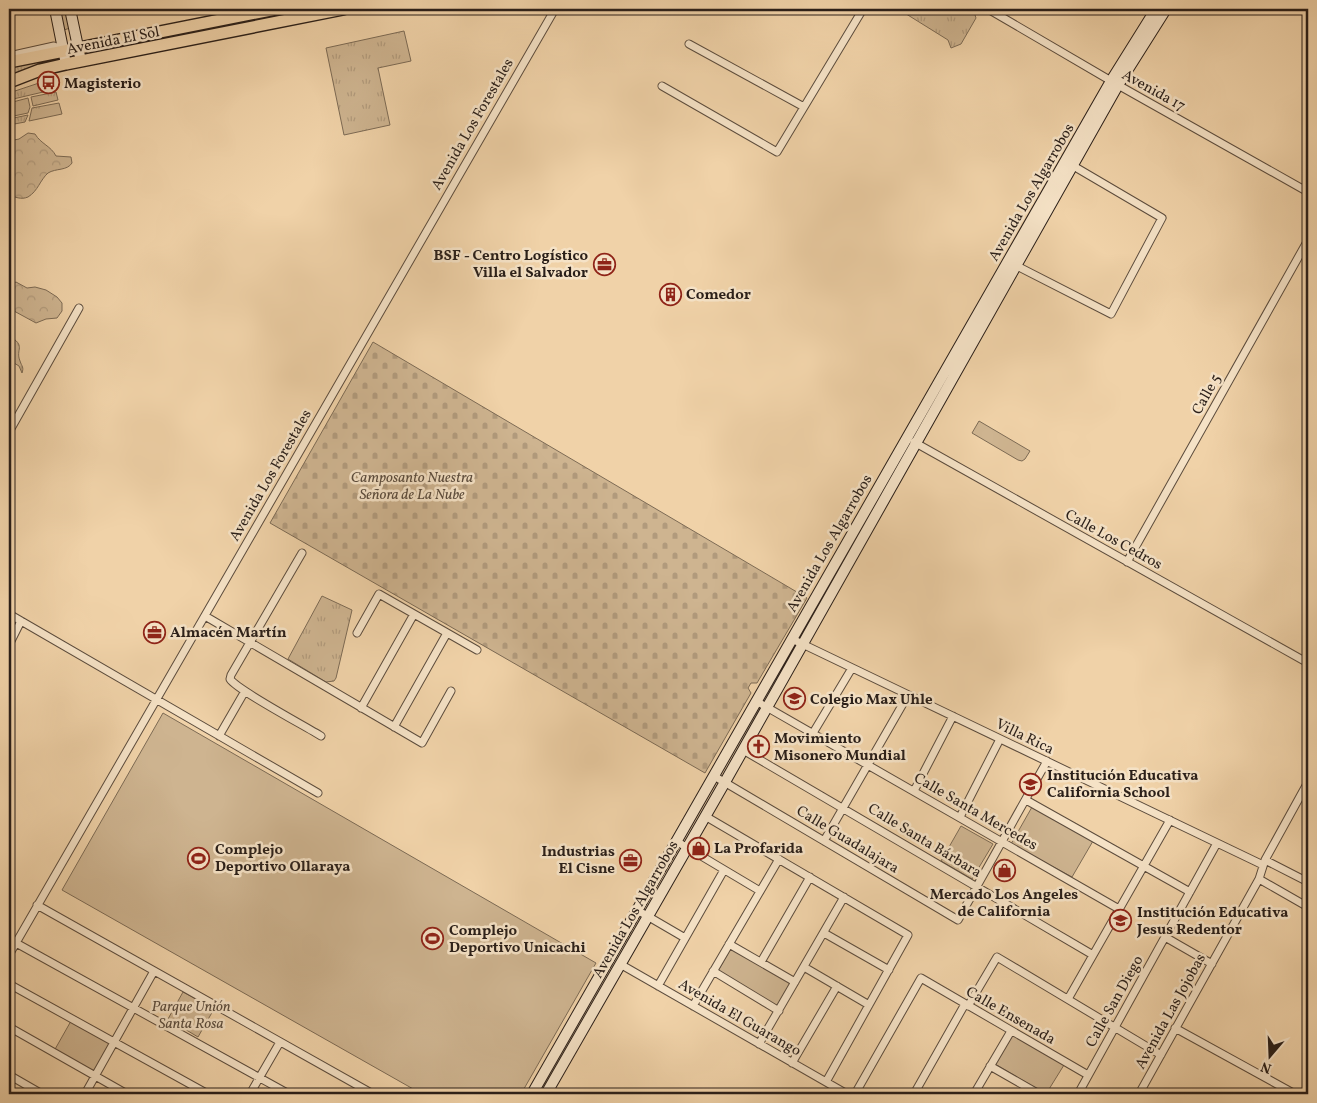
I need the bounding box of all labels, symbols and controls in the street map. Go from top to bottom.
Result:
street label: Avenida El Sol [65,22,161,61]
street label: Avenida Los Forestales [427,55,520,194]
street label: Avenida 17 [1118,65,1189,117]
bus stop icon: Magisterio [36,71,60,95]
place label: Magisterio [64,74,141,95]
street label: Avenida Los Algarrobos [984,120,1080,266]
place label: BSF - Centro Logístico Villa el Salvador [434,246,588,284]
office icon: BSF - Centro Logístico Villa el Salvador [592,252,616,276]
building icon: Comedor [658,282,682,306]
place label: Comedor [686,285,751,306]
street label: Calle 5 [1188,371,1227,419]
street label: Avenida Los Forestales [225,406,318,545]
park label: Camposanto Nuestra Señora de La Nube [351,468,473,506]
street label: Avenida Los Algarrobos [782,471,878,617]
street label: Calle Los Cedros [1061,505,1166,576]
office icon: Almacén Martín [142,620,166,644]
place label: Almacén Martín [170,623,287,644]
school or university icon: Colegio Max Uhle [782,687,806,711]
place label: Colegio Max Uhle [810,690,933,711]
street label: Villa Rica [992,714,1057,760]
place label: Movimiento Misonero Mundial [774,729,906,767]
church icon: Movimiento Misonero Mundial [746,735,770,759]
place label: Institución Educativa California School [1047,766,1199,804]
street label: Calle Santa Mercedes [910,768,1041,856]
school or university icon: Institución Educativa California School [1019,772,1043,796]
street label: Calle Santa Bárbara [863,799,985,884]
street label: Calle Guadalajara [792,801,903,879]
shop icon: La Profarida [686,836,710,860]
street label: Avenida Los Algarrobos [588,837,684,983]
place label: La Profarida [714,839,803,860]
place label: Complejo Deportivo Ollaraya [215,840,350,878]
place label: Industrias El Cisne [541,842,615,880]
sports icon: Complejo Deportivo Ollaraya [187,846,211,870]
office icon: Industrias El Cisne [619,848,643,872]
shop icon: Mercado Los Angeles de California [992,859,1016,883]
place label: Mercado Los Angeles de California [930,885,1078,923]
place label: Institución Educativa Jesus Redentor [1136,903,1289,941]
school or university icon: Institución Educativa Jesus Redentor [1109,909,1133,933]
place label: Complejo Deportivo Unicachi [449,921,586,959]
sports icon: Complejo Deportivo Unicachi [421,927,445,951]
street label: Avenida Las Jojobas [1131,950,1212,1073]
street label: Calle San Diego [1081,952,1149,1052]
street label: Avenida El Guarango [674,975,805,1062]
street label: Calle Ensenada [962,982,1059,1050]
park label: Parque Unión Santa Rosa [151,997,231,1035]
north arrow [1244,1030,1294,1080]
text: N [1258,1056,1274,1078]

